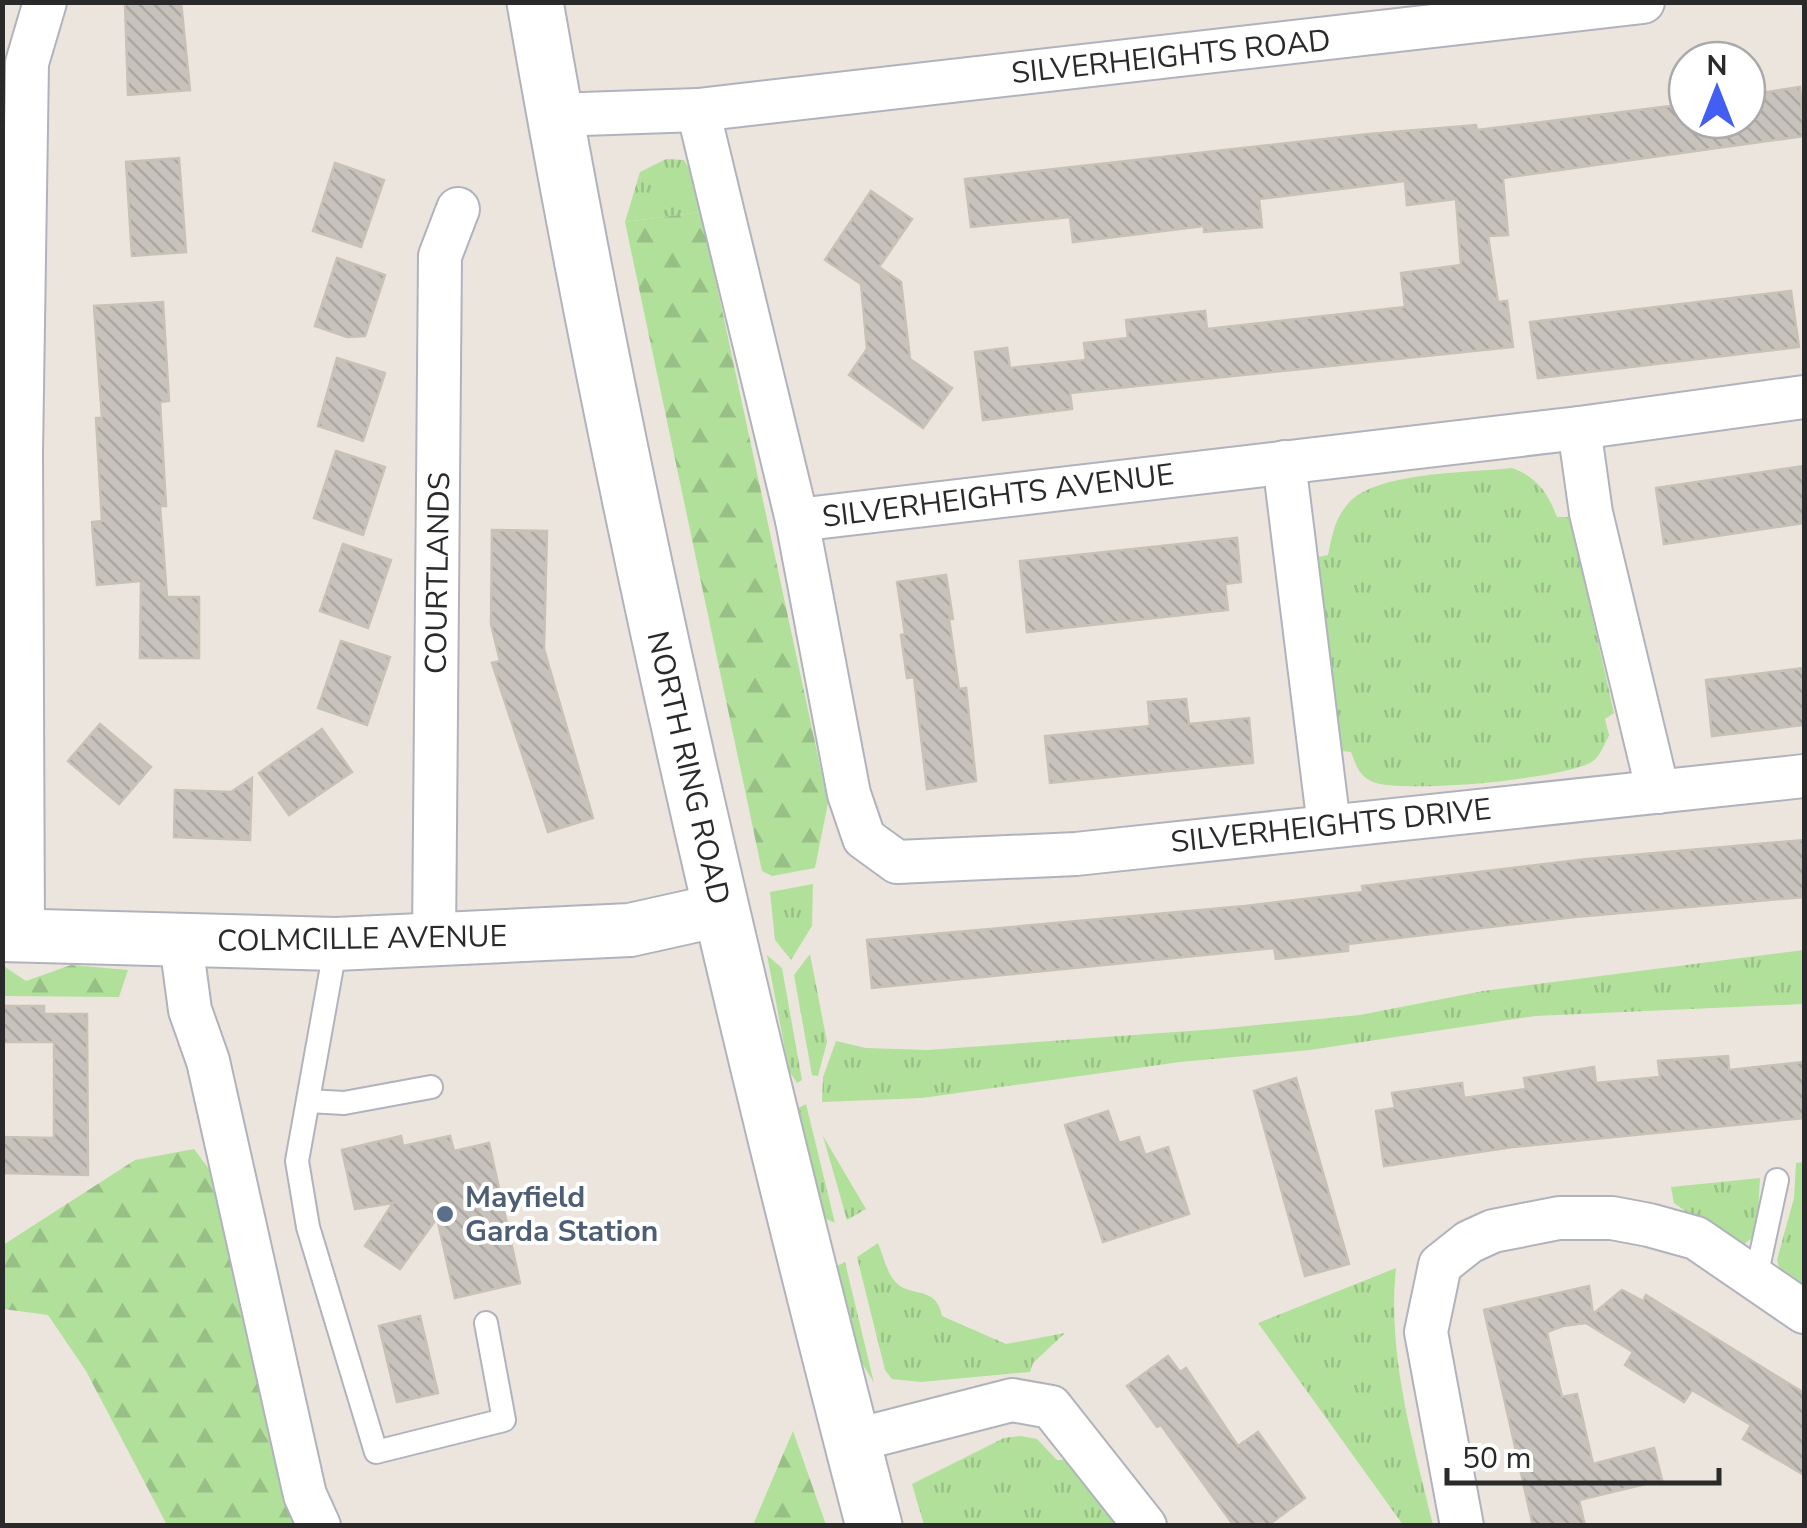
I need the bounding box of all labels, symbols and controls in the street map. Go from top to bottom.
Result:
street label: SILVERHEIGHTS ROAD [1009,20,1333,94]
north arrow [1667,40,1767,140]
text: N [1707,47,1727,85]
street label: SILVERHEIGHTS AVENUE [820,454,1176,538]
street label: COURTLANDS [416,471,460,675]
street label: NORTH RING ROAD [637,627,739,909]
street label: SILVERHEIGHTS DRIVE [1169,789,1493,863]
street label: COLMCILLE AVENUE [217,916,507,962]
place label: Mayfield Garda Station [465,1177,658,1252]
marker: Mayfield Garda Station [434,1203,456,1225]
scale bar [1447,1423,1720,1485]
text: 50 m [1462,1438,1531,1479]

